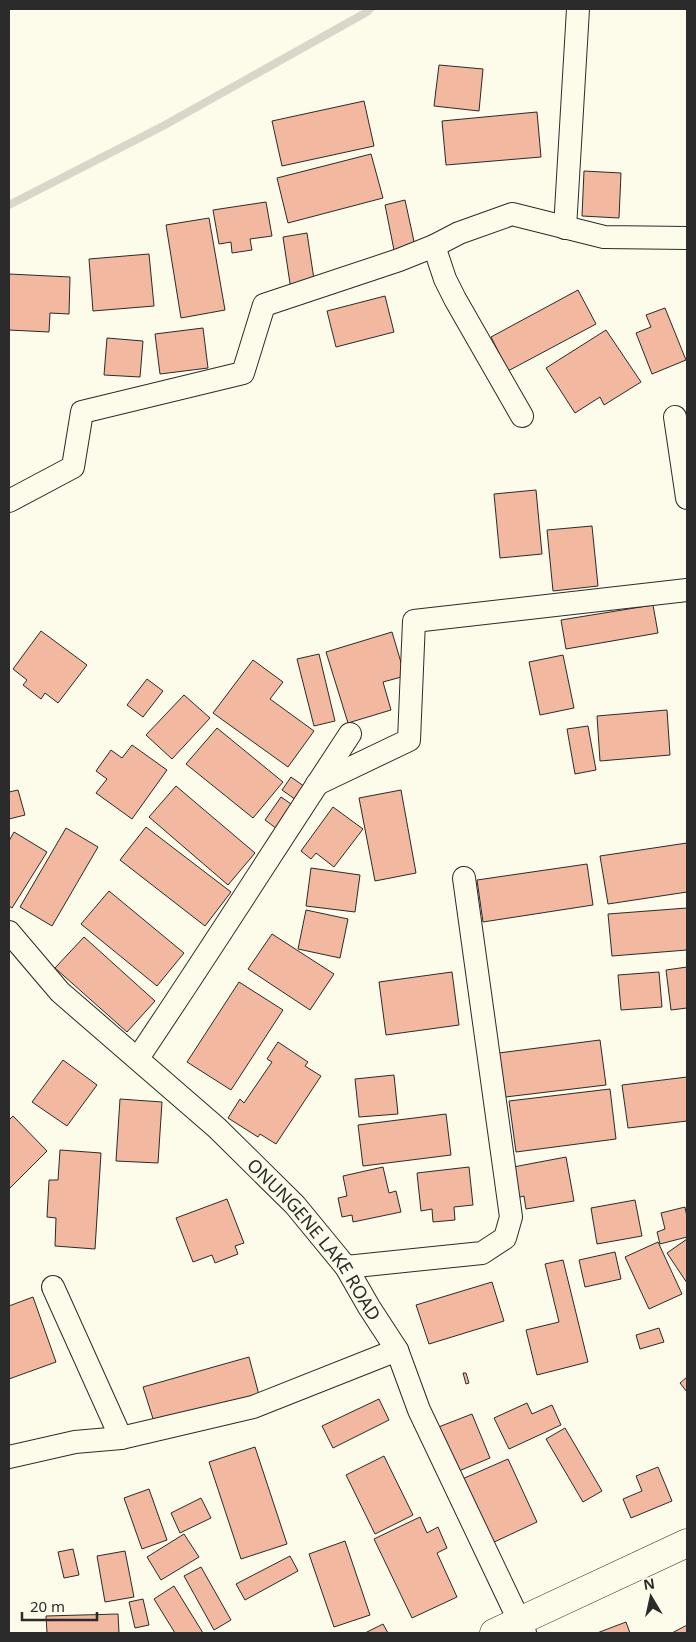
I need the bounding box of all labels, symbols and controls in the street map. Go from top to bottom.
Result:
street label: ONUNGENE LAKE ROAD [242,1153,387,1325]
north arrow [626,1572,676,1622]
text: N [642,1573,656,1594]
scale bar [22,1590,98,1622]
text: 20 m [30,1596,65,1616]

